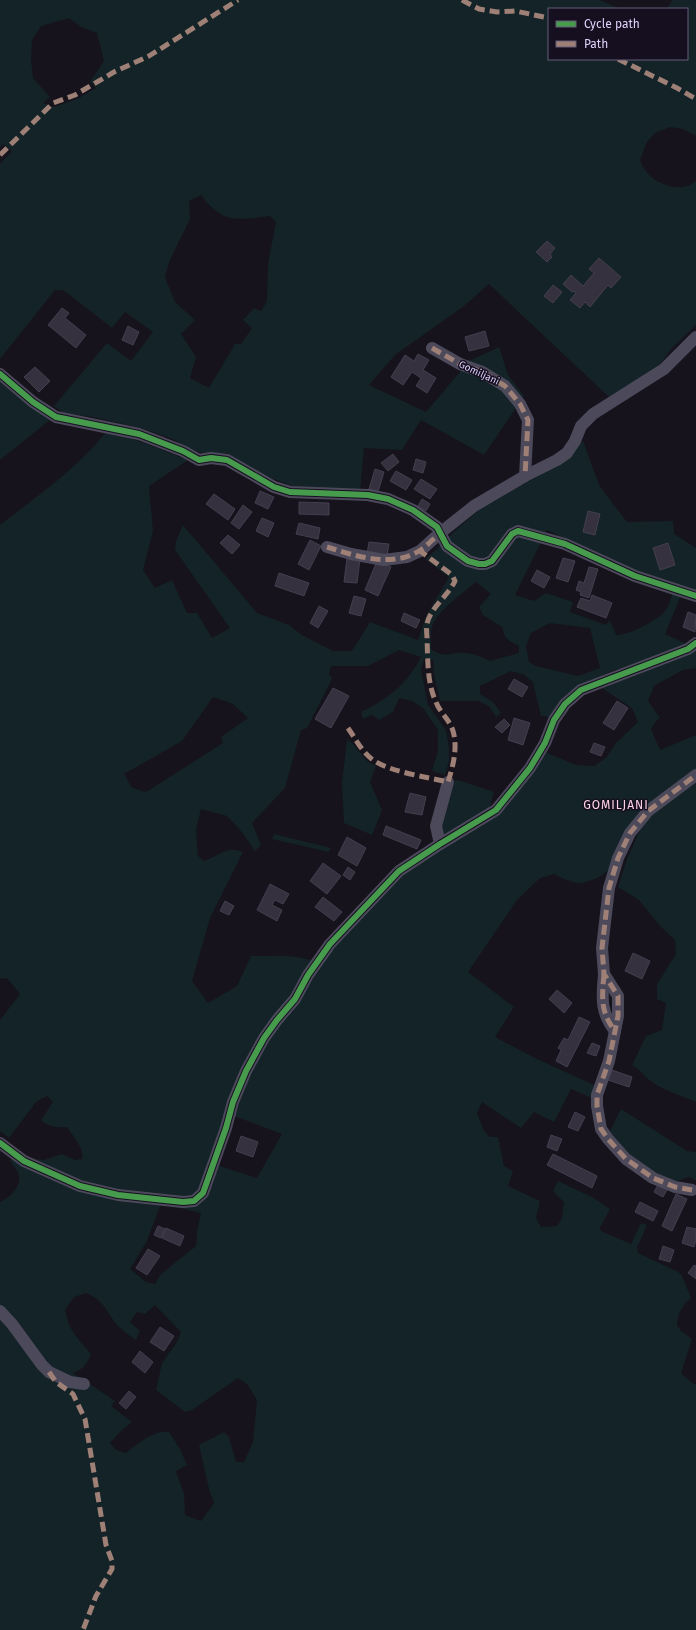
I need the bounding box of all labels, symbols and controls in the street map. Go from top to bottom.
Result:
legend [548,8,688,60]
text: Cycle path [584,17,640,31]
text: Path [584,37,608,51]
street label: Gomiljani [457,358,501,388]
district label: GOMILJANI [583,798,649,812]

